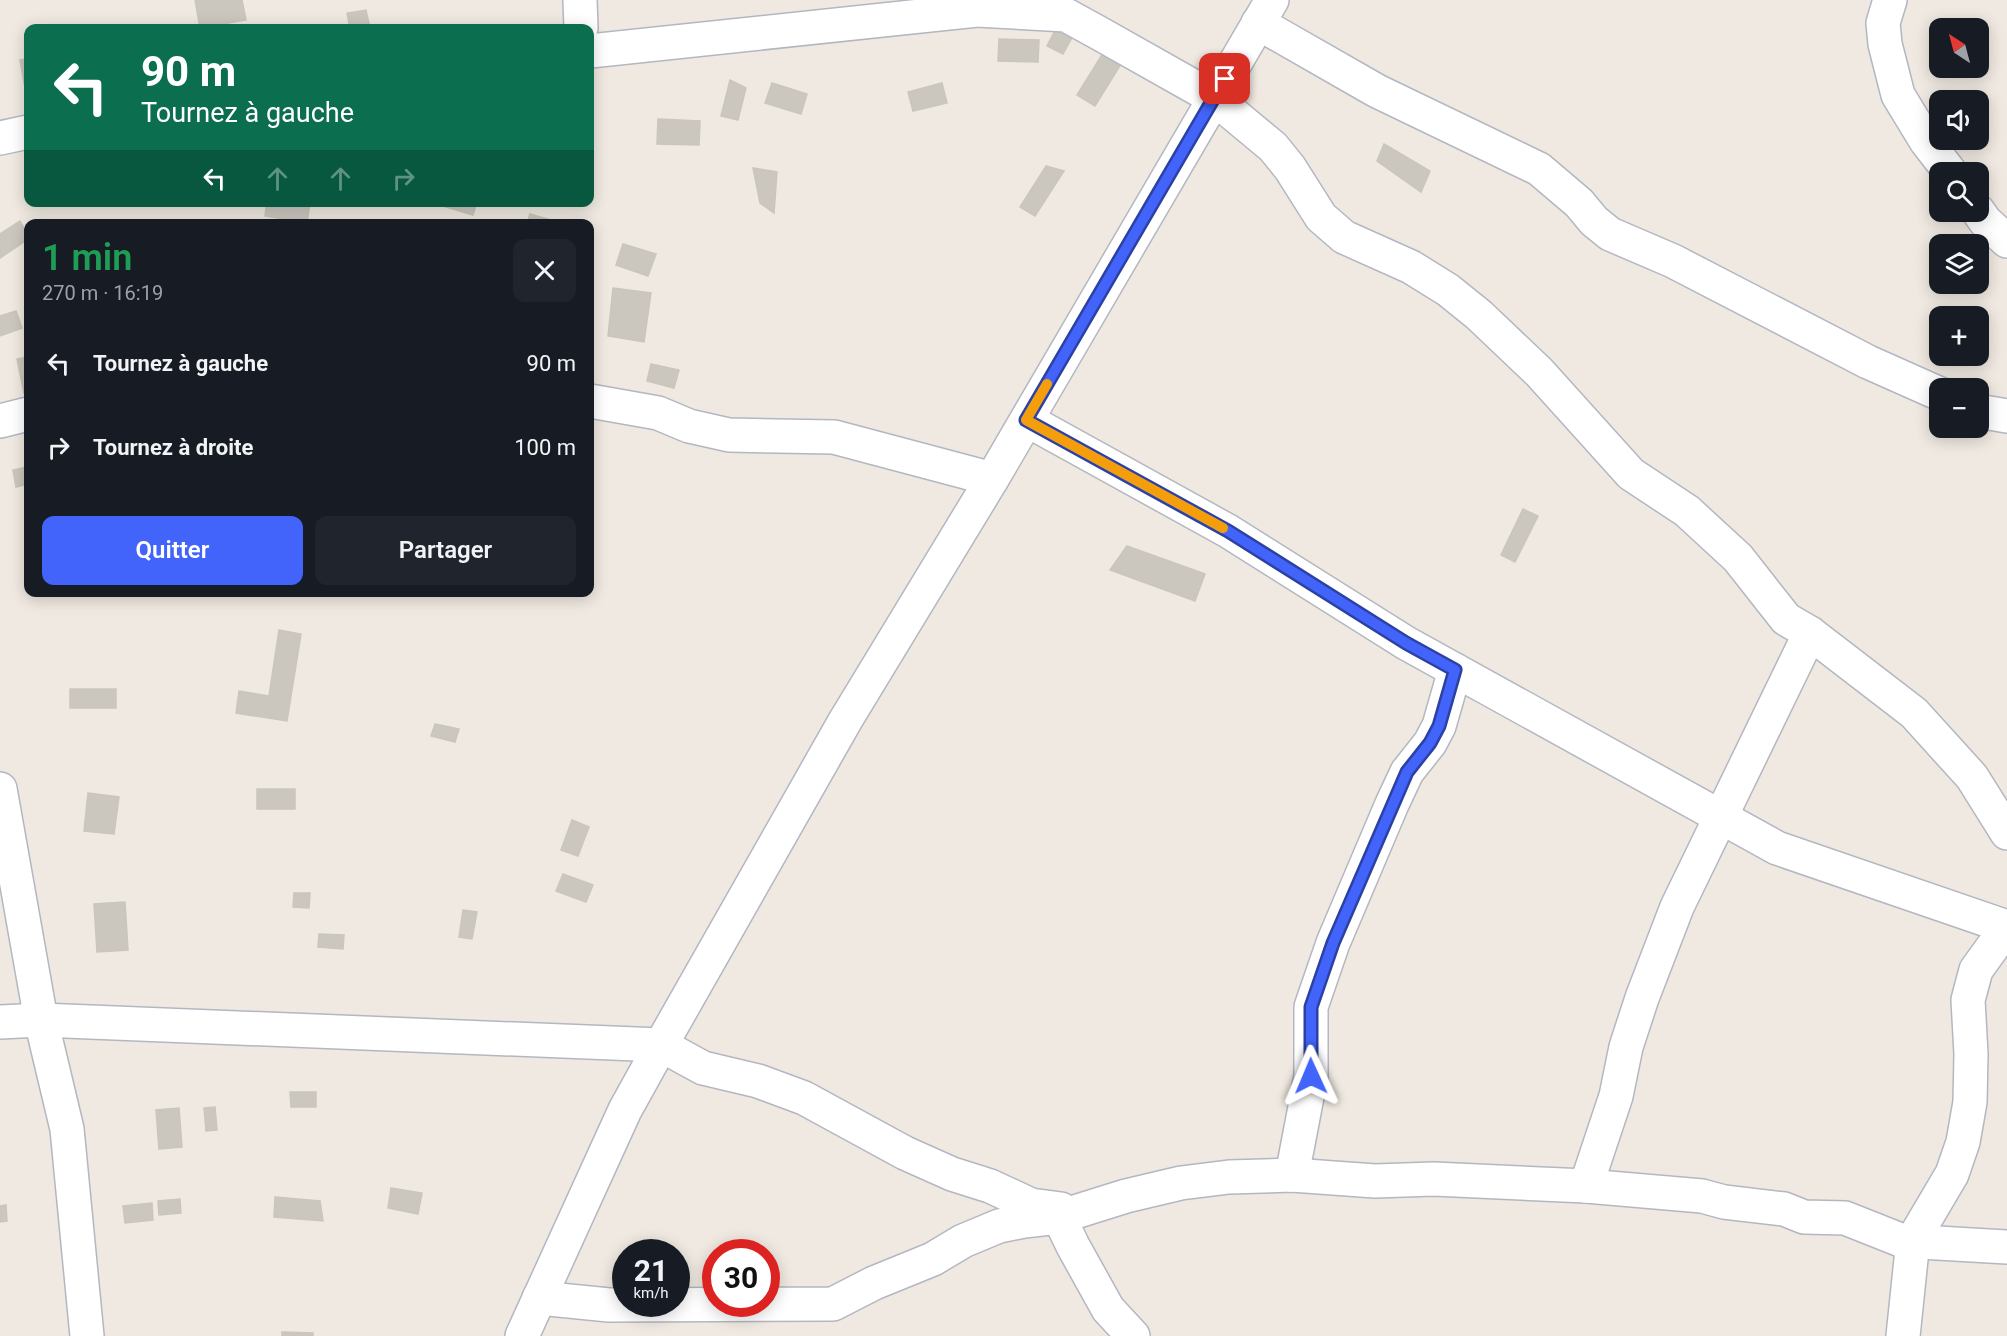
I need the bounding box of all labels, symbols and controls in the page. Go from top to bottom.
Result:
north arrow [1929,18,1989,78]
map controls [1929,18,1989,438]
text: 90 m [141,47,236,96]
icon: left [42,48,120,126]
pin [1199,53,1250,104]
icon: arrive [1208,62,1241,95]
button: sound [1929,90,1989,150]
text: Tournez à gauche [141,97,354,129]
icon: left [198,162,231,195]
icon: ahead [261,162,294,195]
icon: ahead [324,162,357,195]
icon: right [387,162,420,195]
button: search [1929,162,1989,222]
button: layers [1929,234,1989,294]
text: 1 min [42,237,132,279]
button: close [513,239,576,302]
text: 270 m · 16:19 [42,281,163,305]
button: + [1929,306,1989,366]
icon: left [42,347,75,380]
text: Tournez à gauche [93,351,268,376]
text: 90 m [527,351,576,376]
button: − [1929,378,1989,438]
icon: right [42,431,75,464]
text: Tournez à droite [93,435,253,460]
text: 100 m [514,435,576,460]
button: Quitter [42,516,303,585]
button: Partager [315,516,576,585]
position arrow [1279,1044,1343,1108]
speed limit sign: 30 [702,1239,780,1317]
text: 21 [634,1253,668,1288]
text: km/h [633,1284,669,1302]

